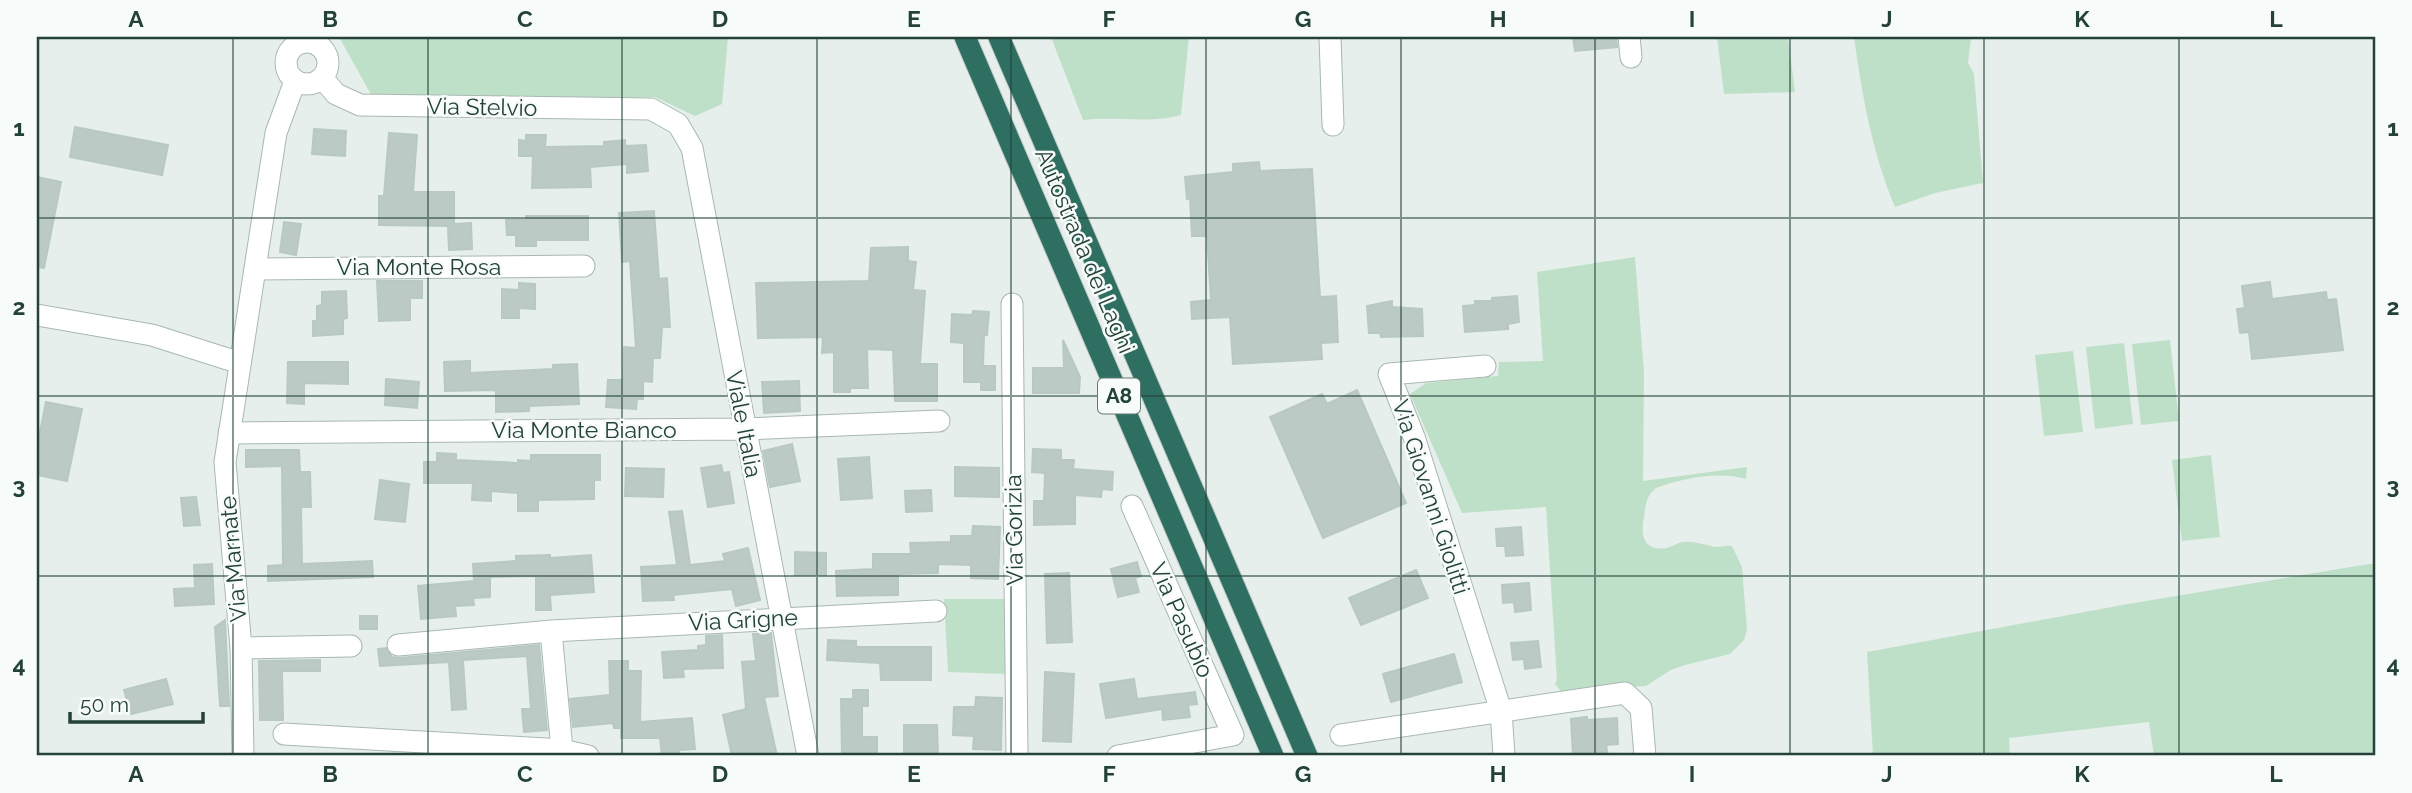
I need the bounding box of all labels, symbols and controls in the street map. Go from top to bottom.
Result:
text: A [128,5,144,32]
text: B [322,5,338,32]
text: C [517,5,533,32]
text: D [712,5,728,32]
text: E [907,5,921,32]
text: F [1102,5,1116,32]
text: G [1295,5,1311,32]
text: H [1489,5,1507,32]
text: I [1689,5,1695,32]
text: J [1881,5,1893,32]
text: K [2074,5,2090,32]
text: L [2269,5,2283,32]
street label: Via Stelvio [426,92,538,121]
text: 1 [13,114,25,141]
text: 1 [2387,114,2399,141]
street label: Autostrada dei Laghi [1030,145,1141,357]
street label: Via Monte Rosa [337,253,501,280]
text: 2 [13,293,25,320]
text: 2 [2387,293,2399,320]
street label: Viale Italia [721,368,768,480]
road number: A8 [1098,378,1140,414]
street label: Via Giovanni Giolitti [1387,396,1476,597]
street label: Via Monte Bianco [491,416,677,443]
text: 3 [13,472,25,499]
text: 3 [2387,472,2399,499]
street label: Via Gorizia [999,474,1028,586]
street label: Via Marnate [214,495,251,623]
street label: Via Pasubio [1145,558,1220,682]
street label: Via Grigne [687,603,798,636]
text: 4 [12,651,26,678]
text: 4 [2386,651,2400,678]
scale bar [70,681,203,725]
text: 50 m [80,692,129,717]
text: A [128,760,144,787]
text: B [322,760,338,787]
text: C [517,760,533,787]
text: D [712,760,728,787]
text: E [907,760,921,787]
text: F [1102,760,1116,787]
text: G [1295,760,1311,787]
text: H [1489,760,1507,787]
text: I [1689,760,1695,787]
text: J [1881,760,1893,787]
text: K [2074,760,2090,787]
text: L [2269,760,2283,787]

